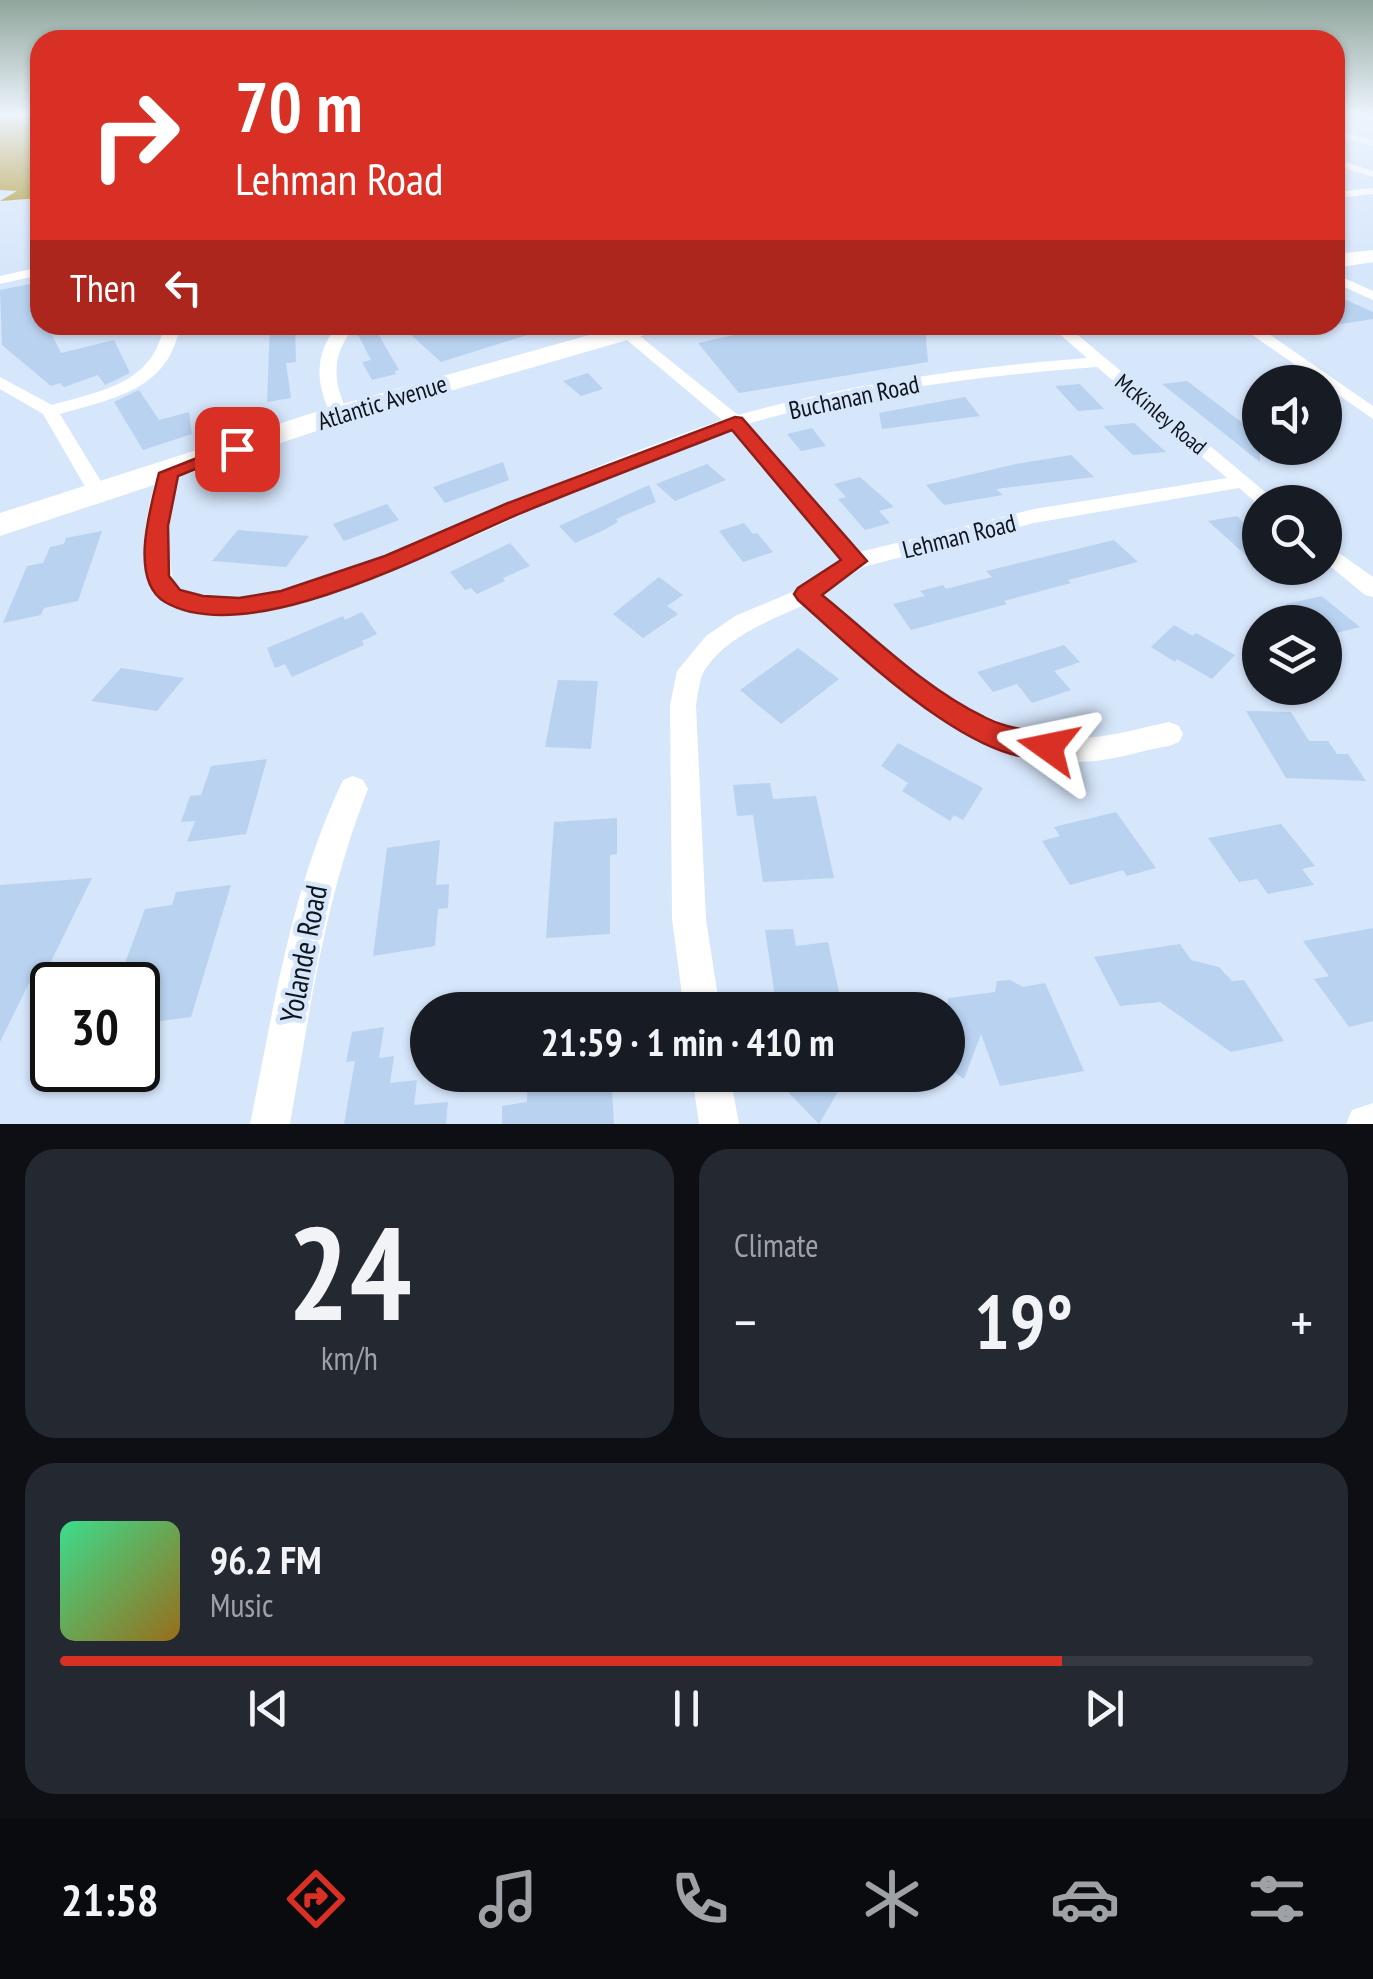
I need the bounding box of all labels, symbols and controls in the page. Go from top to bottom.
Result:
text: 70 m [235,61,363,151]
icon: right [70,70,200,200]
text: Lehman Road [235,149,443,207]
icon: left [156,260,211,315]
text: Then [70,263,136,312]
map controls [1242,365,1342,705]
button: sound [1242,365,1342,465]
street label: Atlantic Avenue [313,367,451,437]
street label: Buchanan Road [786,368,922,426]
street label: McKinley Road [1110,368,1212,460]
pin [195,407,280,492]
icon: arrive [210,422,265,477]
button: search [1242,485,1342,585]
street label: Lehman Road [899,506,1019,566]
button: layers [1242,605,1342,705]
position arrow [996,695,1100,799]
street label: Yolande Road [270,882,335,1026]
speed limit sign: 30 [30,962,160,1092]
text: 21:59 · 1 min · 410 m [541,1017,834,1066]
text: 24 [287,1188,412,1356]
text: Climate [734,1224,818,1266]
text: 19° [974,1273,1073,1370]
text: − [734,1286,757,1357]
text: + [1290,1286,1313,1357]
text: km/h [321,1337,378,1379]
text: 96.2 FM [210,1535,322,1584]
text: Music [210,1584,273,1626]
icon: previous [241,1681,296,1736]
icon: pause [659,1681,714,1736]
icon: next [1077,1681,1132,1736]
icon: directions [281,1864,351,1934]
icon: music [473,1864,543,1934]
icon: phone [665,1864,735,1934]
icon: climate [857,1864,927,1934]
icon: car [1050,1864,1120,1934]
icon: filters [1242,1864,1312,1934]
text: 21:58 [61,1870,158,1928]

